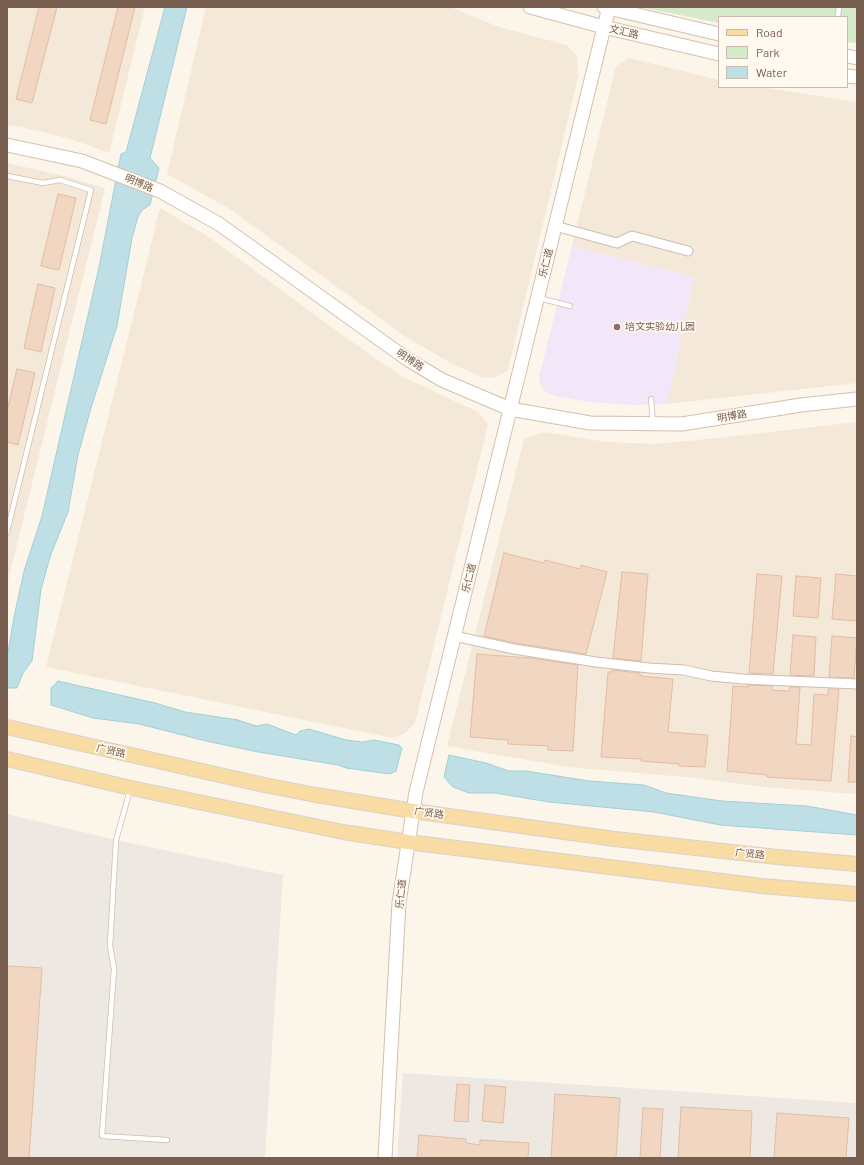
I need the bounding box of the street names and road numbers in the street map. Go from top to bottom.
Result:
street label: 文汇路 [608,23,640,41]
street label: 明博路 [123,172,155,194]
street label: 乐仁道 [537,247,555,279]
street label: 明博路 [394,347,426,373]
street label: 明博路 [716,408,748,424]
street label: 乐仁道 [460,562,478,594]
street label: 广贤路 [95,742,127,760]
street label: 广贤路 [413,805,445,821]
street label: 广贤路 [734,846,766,862]
street label: 乐仁道 [393,878,409,910]

